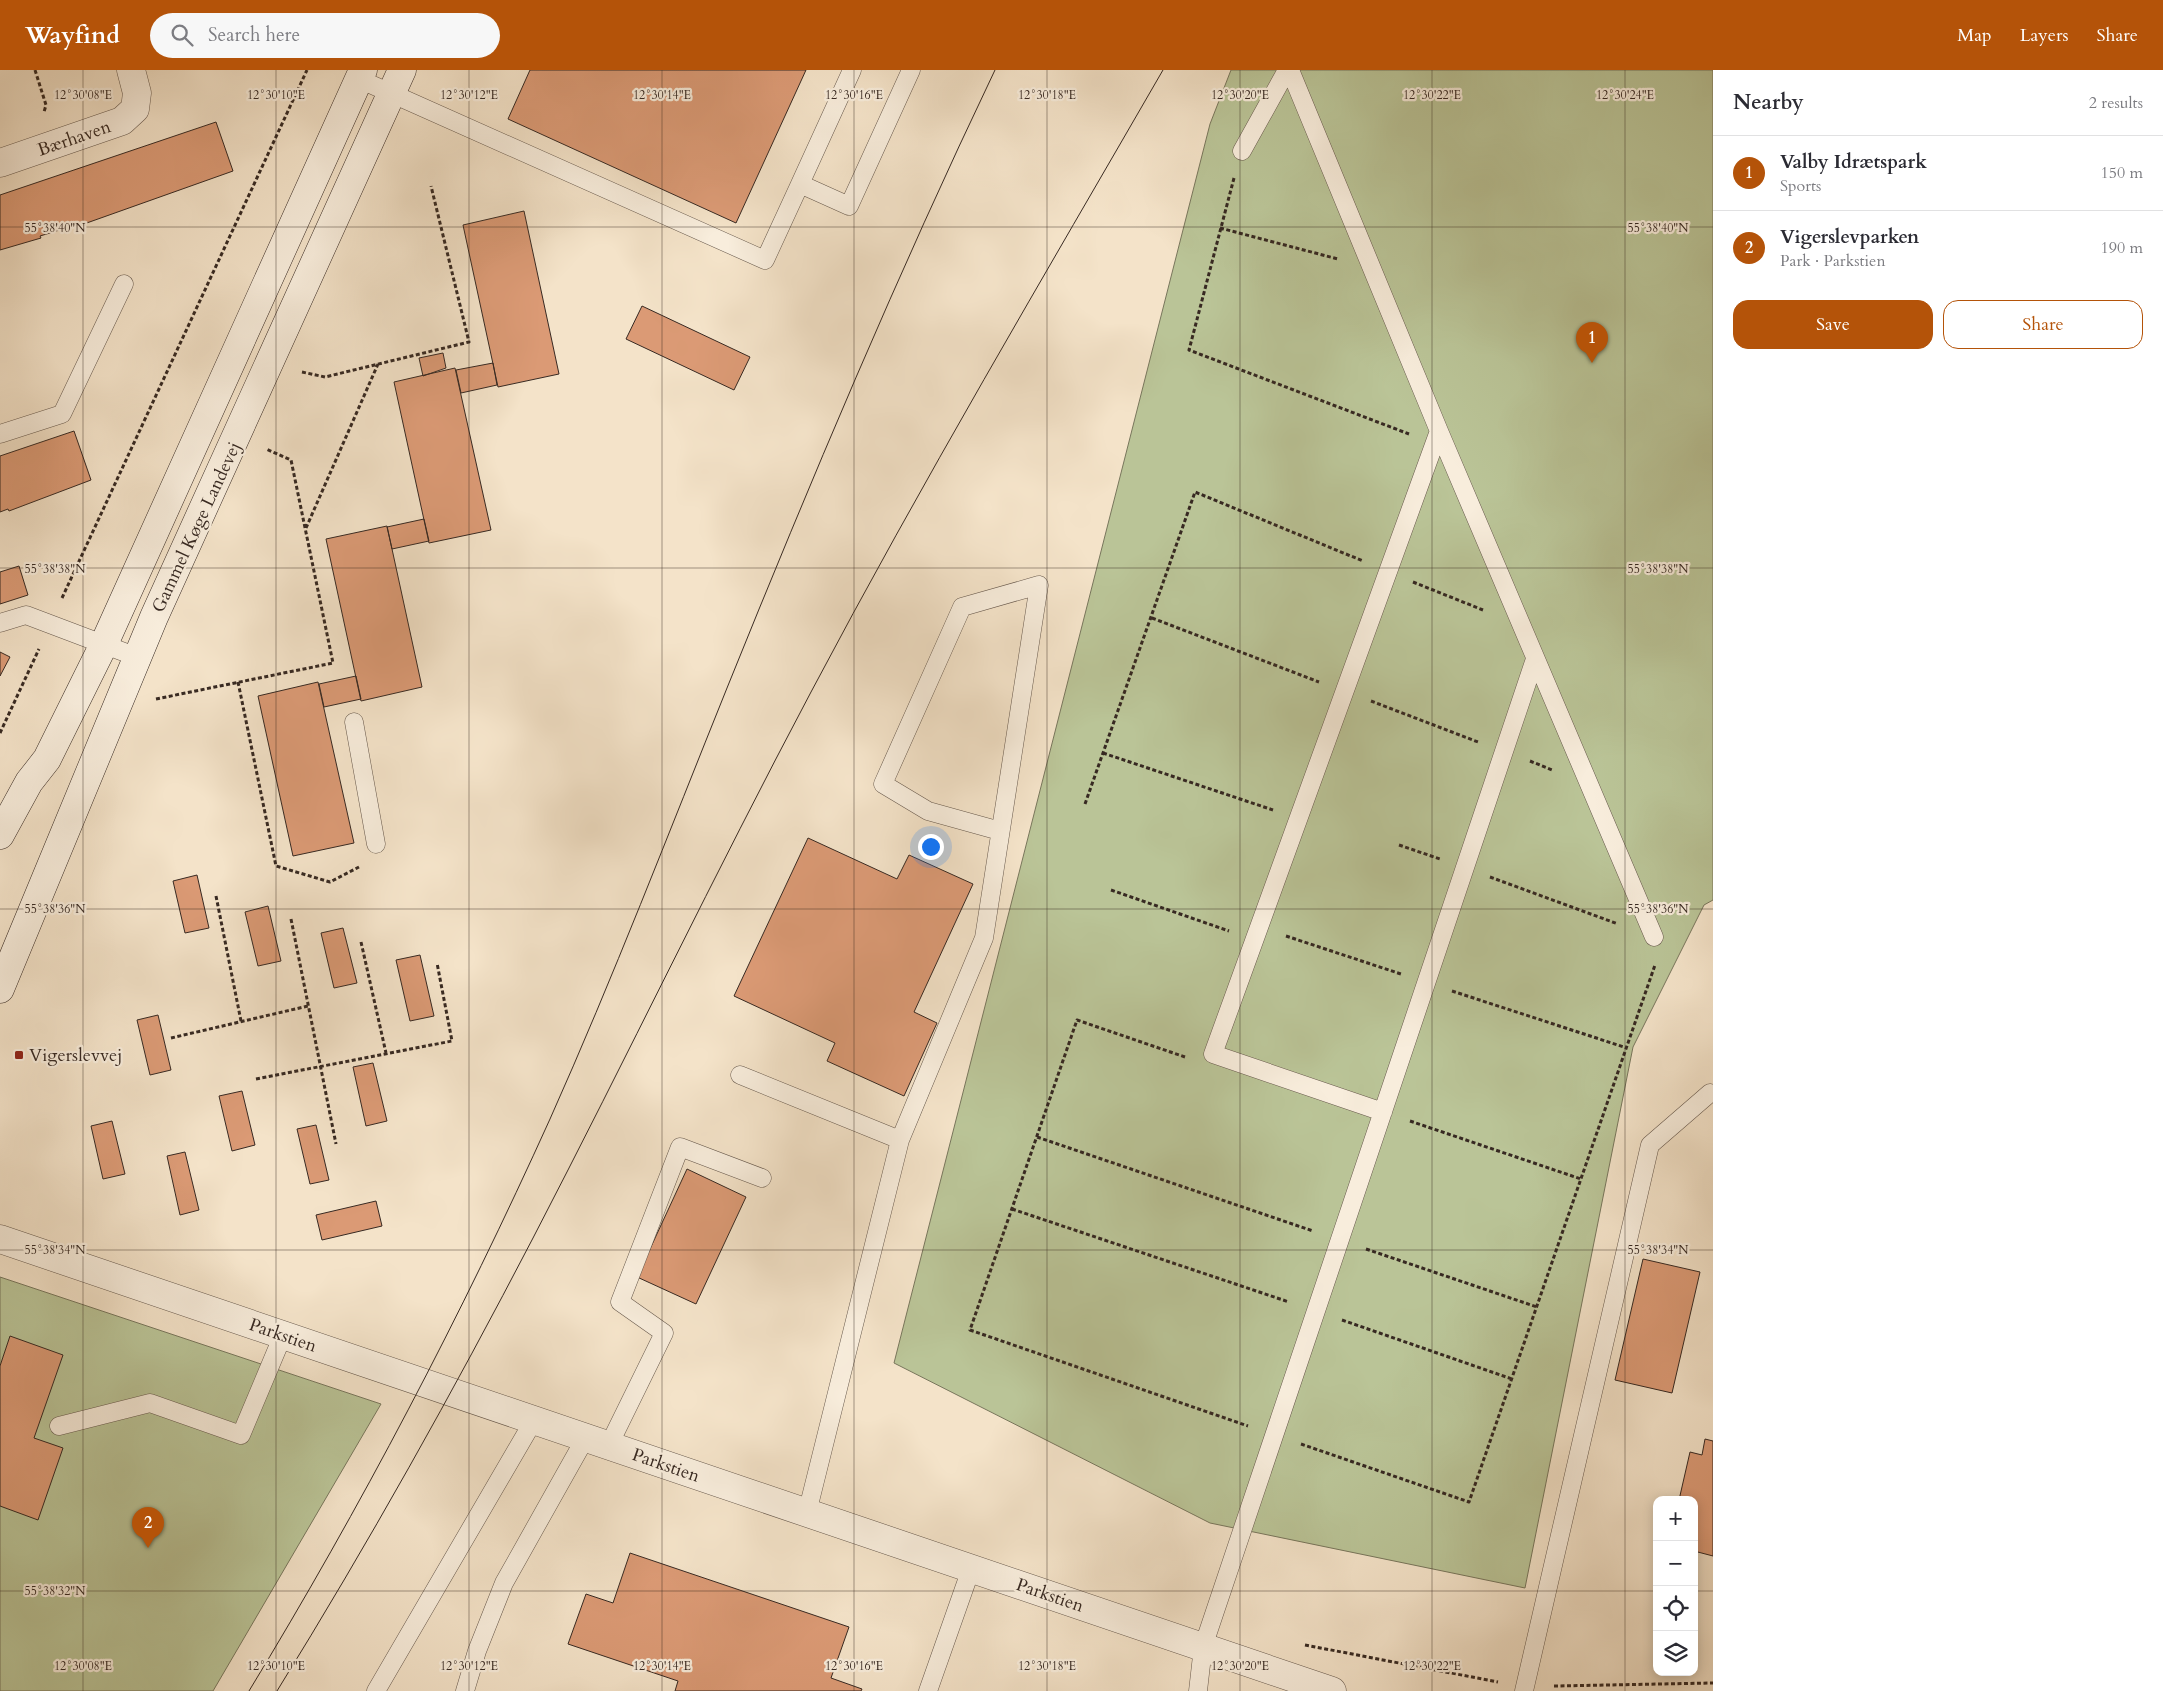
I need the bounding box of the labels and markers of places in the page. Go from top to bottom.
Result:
pin: 1 [1576,322,1608,363]
place label: Vigerslevvej [29,1043,122,1068]
marker: Vigerslevvej [13,1049,25,1061]
pin: 2 [132,1507,164,1548]

